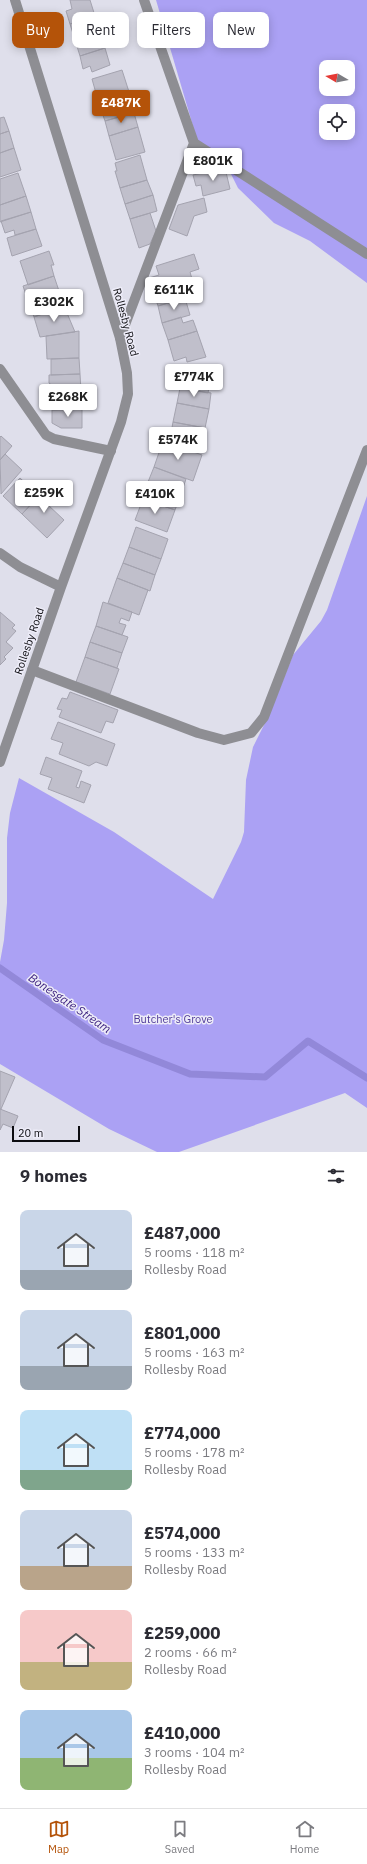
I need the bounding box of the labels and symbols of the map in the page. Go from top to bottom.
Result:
north arrow [319,60,355,96]
pin: £487K [93,90,149,124]
pin: £801K [185,148,241,182]
pin: £611K [146,277,202,311]
street label: Rollesby Road [110,286,142,358]
pin: £302K [26,289,82,323]
pin: £774K [166,364,222,398]
pin: £268K [40,384,96,418]
pin: £574K [150,427,206,461]
pin: £259K [16,480,72,514]
pin: £410K [127,481,183,515]
street label: Rollesby Road [11,606,47,676]
water label: Bonesgate Stream [26,970,114,1036]
park label: Butcher's Grove [133,1012,213,1026]
scale bar [12,1124,80,1143]

